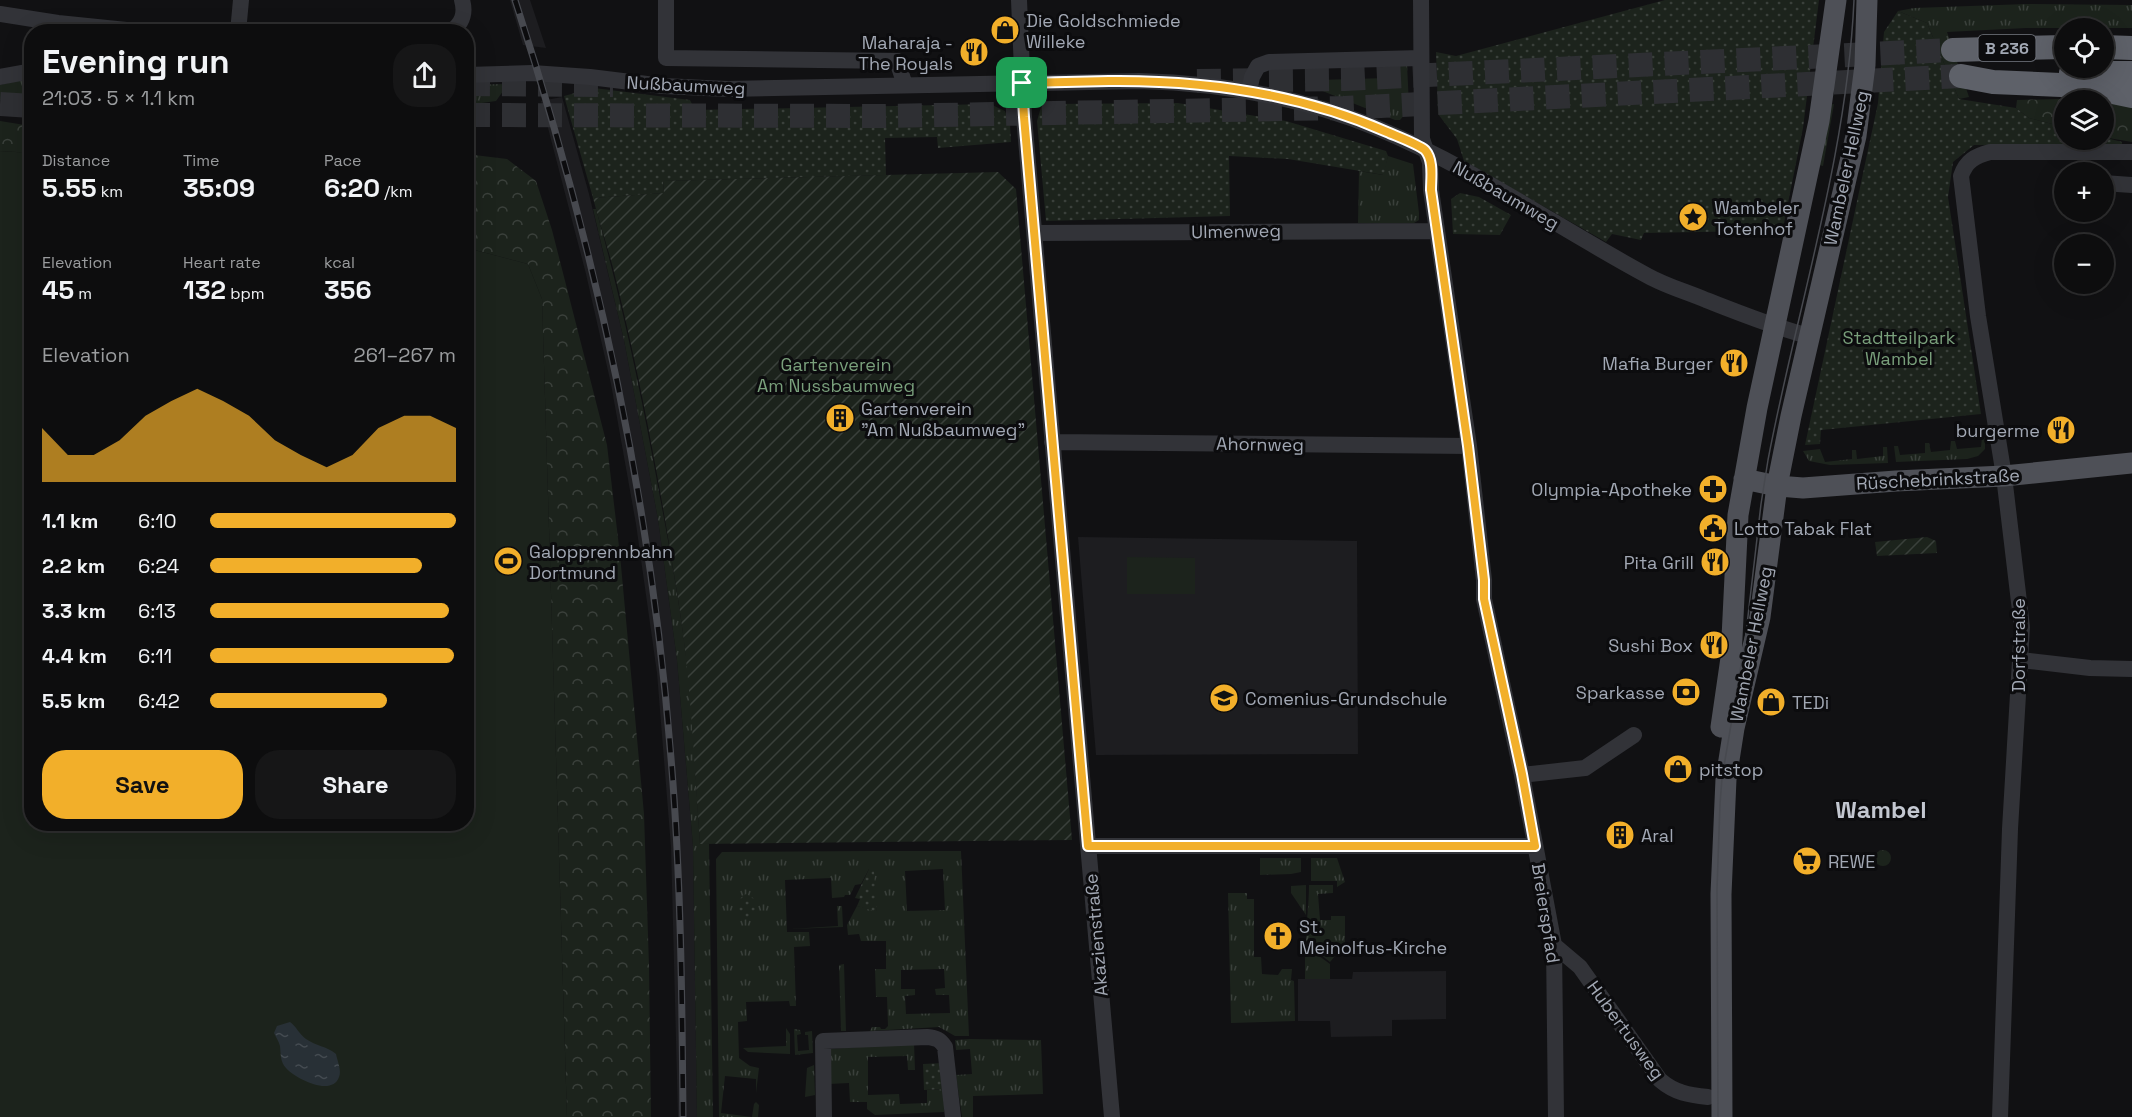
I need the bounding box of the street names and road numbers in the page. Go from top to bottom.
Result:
road number: B 236 [1978,35,2036,61]
street label: Nußbaumweg [626,70,746,100]
street label: Wambeler Hellweg [1818,88,1874,248]
street label: Nußbaumweg [1449,155,1563,235]
street label: Ulmenweg [1191,219,1281,243]
street label: Ahornweg [1216,432,1304,456]
street label: Rüschebrinkstraße [1856,463,2020,495]
street label: Wambeler Hellweg [1725,564,1777,724]
street label: Dorfstraße [2007,598,2030,692]
street label: Breierspfad [1527,861,1565,965]
street label: Akazienstraße [1079,873,1113,997]
street label: Hubertusweg [1582,976,1670,1084]

